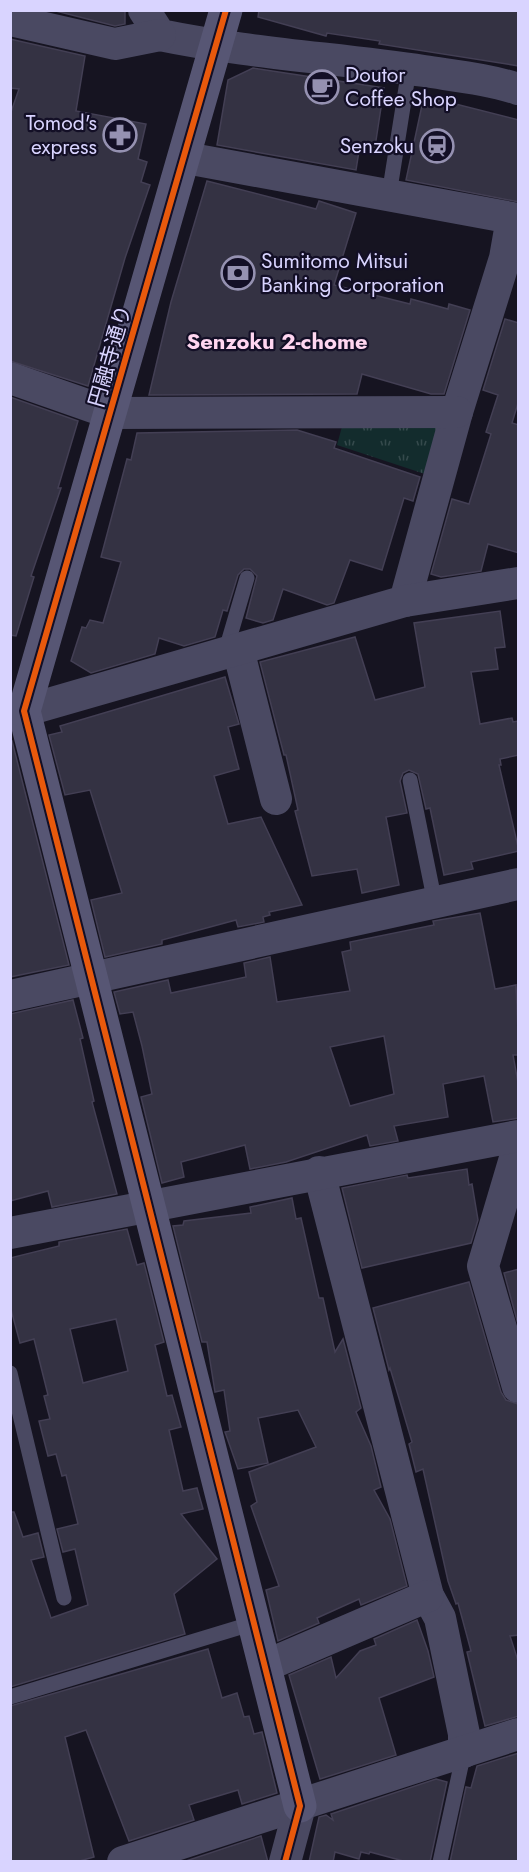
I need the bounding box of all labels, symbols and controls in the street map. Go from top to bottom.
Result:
place label: Doutor Coffee Shop [345,60,457,114]
cafe icon: Doutor Coffee Shop [304,69,340,105]
place label: Tomod's express [26,108,97,162]
pharmacy icon: Tomod's express [102,117,138,153]
station icon: Senzoku [419,128,455,164]
place label: Senzoku [340,131,414,161]
place label: Sumitomo Mitsui Banking Corporation [261,246,445,300]
bank icon: Sumitomo Mitsui Banking Corporation [220,255,256,291]
street label: 円融寺通り [81,301,139,411]
district label: Senzoku 2-chome [186,325,368,357]

